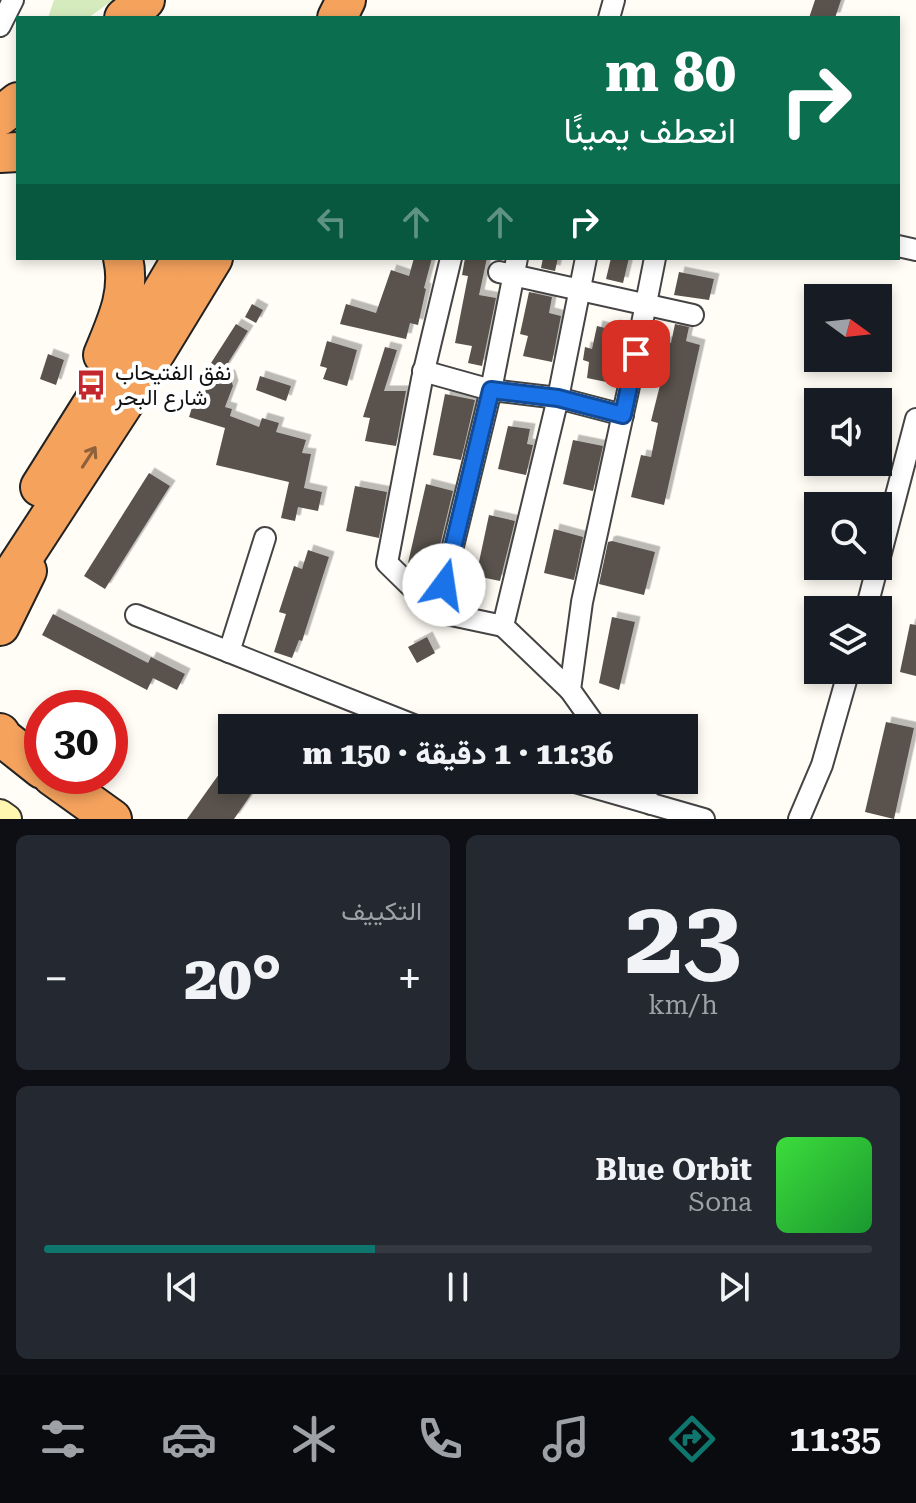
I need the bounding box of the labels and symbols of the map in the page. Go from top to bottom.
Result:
north arrow [804,284,892,372]
pin [602,320,670,388]
place label: نفق الفتيحاب شارع البحر [114,360,231,412]
bus stop icon: نفق الفتيحاب شارع البحر [74,368,108,402]
one-way arrow [81,446,97,469]
position arrow [402,543,486,627]
speed limit sign: 30 [24,690,128,794]

